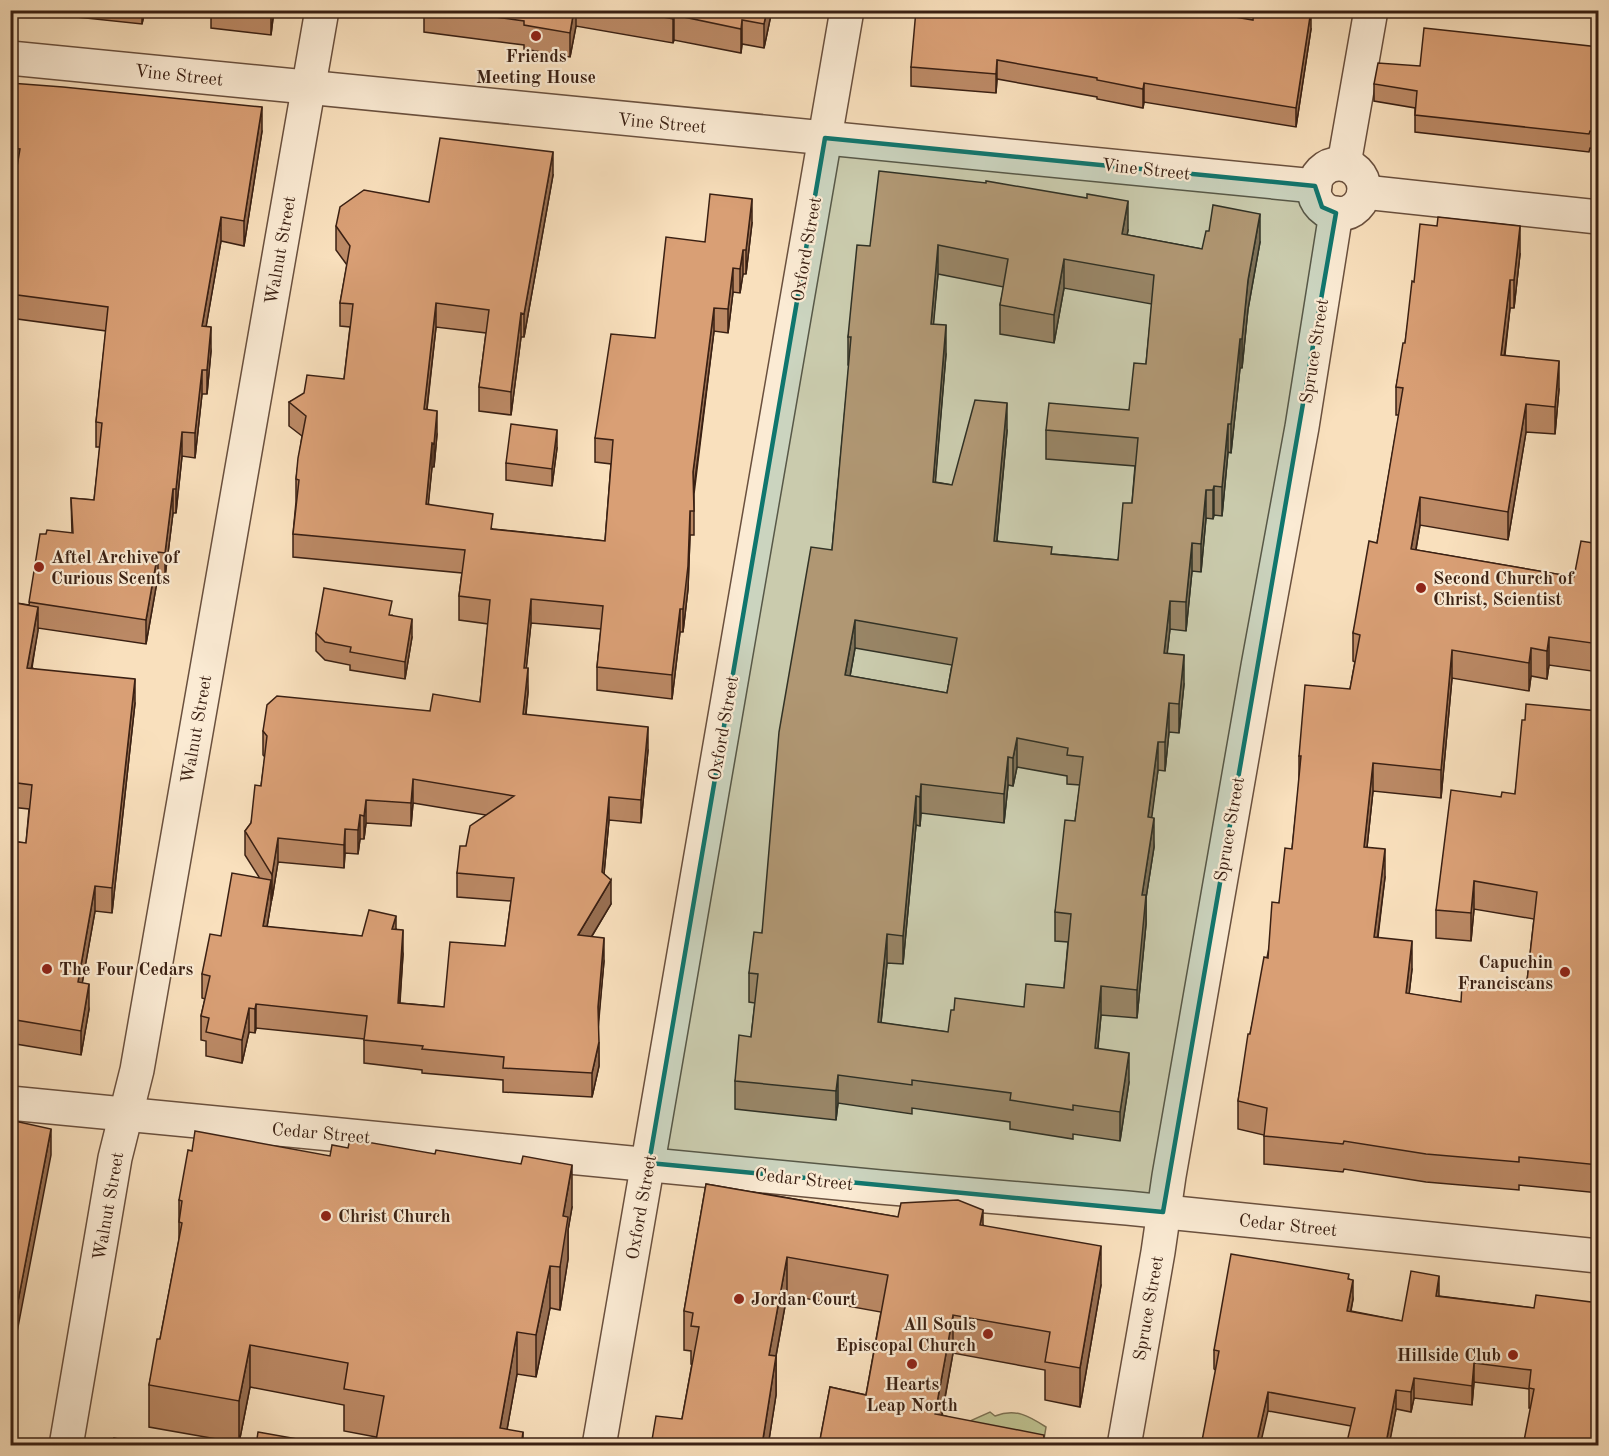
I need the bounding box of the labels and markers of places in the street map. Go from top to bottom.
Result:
marker: Friends Meeting House [529,29,543,43]
place label: Friends Meeting House [476,48,596,87]
place label: Aftel Archive of Curious Scents [51,549,181,588]
marker: Aftel Archive of Curious Scents [32,560,46,574]
place label: Second Church of Christ, Scientist [1433,570,1575,609]
marker: Second Church of Christ, Scientist [1414,581,1428,595]
place label: Capuchin Franciscans [1457,954,1553,993]
place label: The Four Cedars [59,961,194,979]
marker: The Four Cedars [40,962,54,976]
marker: Capuchin Franciscans [1558,965,1572,979]
place label: Christ Church [338,1208,451,1226]
marker: Christ Church [319,1209,333,1223]
place label: Jordan Court [751,1291,857,1309]
marker: Jordan Court [732,1292,746,1306]
place label: All Souls Episcopal Church [836,1316,976,1355]
marker: All Souls Episcopal Church [981,1327,995,1341]
place label: Hillside Club [1397,1347,1501,1365]
marker: Hillside Club [1506,1348,1520,1362]
marker: Hearts Leap North [905,1357,919,1371]
place label: Hearts Leap North [866,1376,958,1415]

